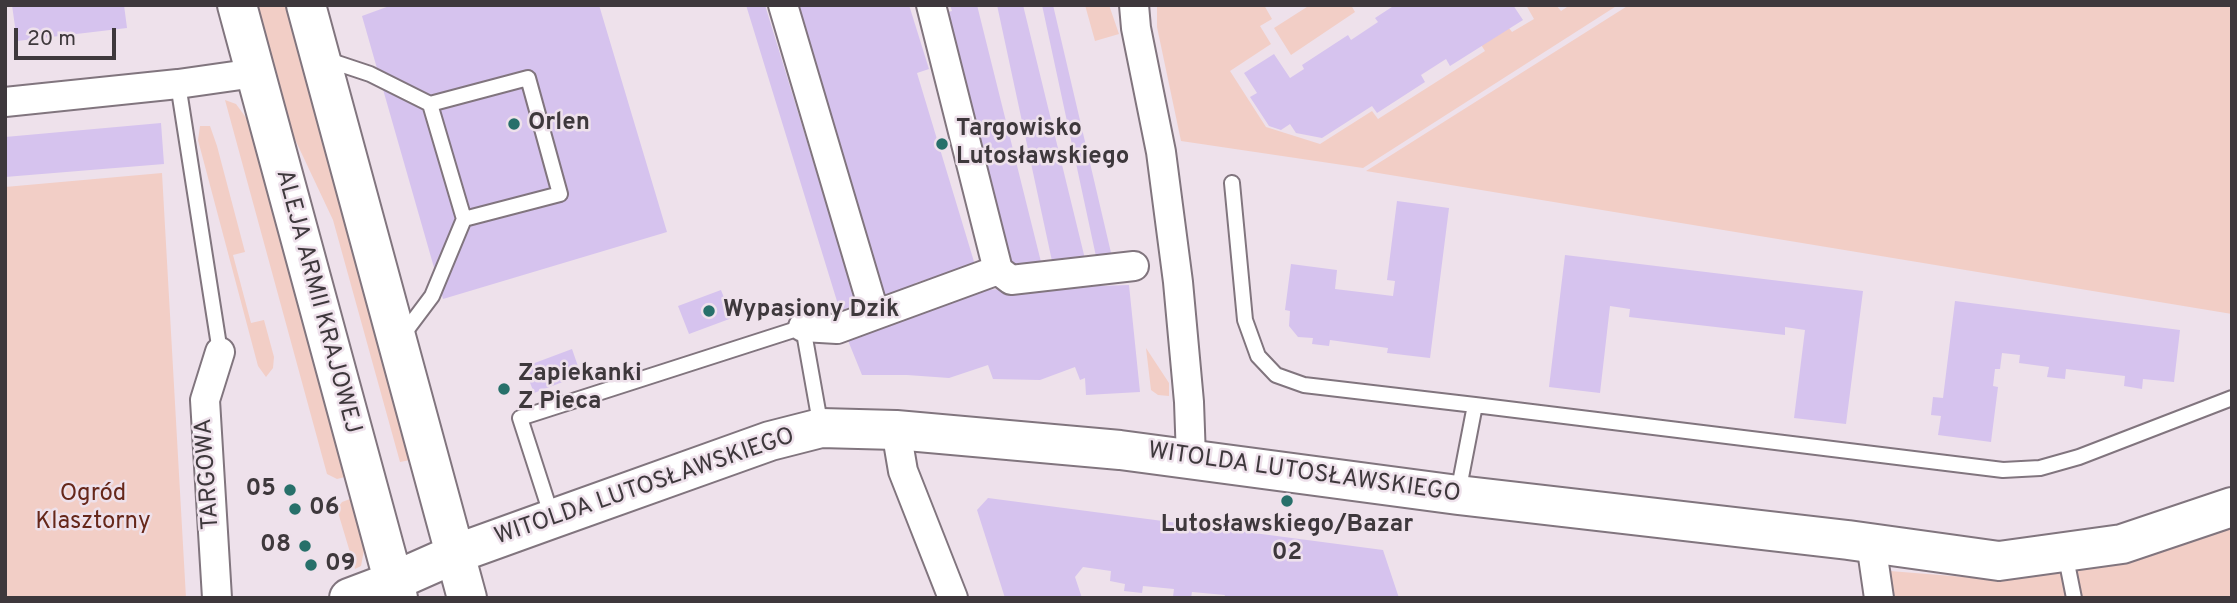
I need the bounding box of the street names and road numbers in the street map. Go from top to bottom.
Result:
street label: ALEJA ARMII KRAJOWEJ [268,167,366,437]
street label: TARGOWA [191,417,227,531]
street label: WITOLDA LUTOSŁAWSKIEGO [491,423,799,553]
street label: WITOLDA LUTOSŁAWSKIEGO [1146,438,1462,510]

